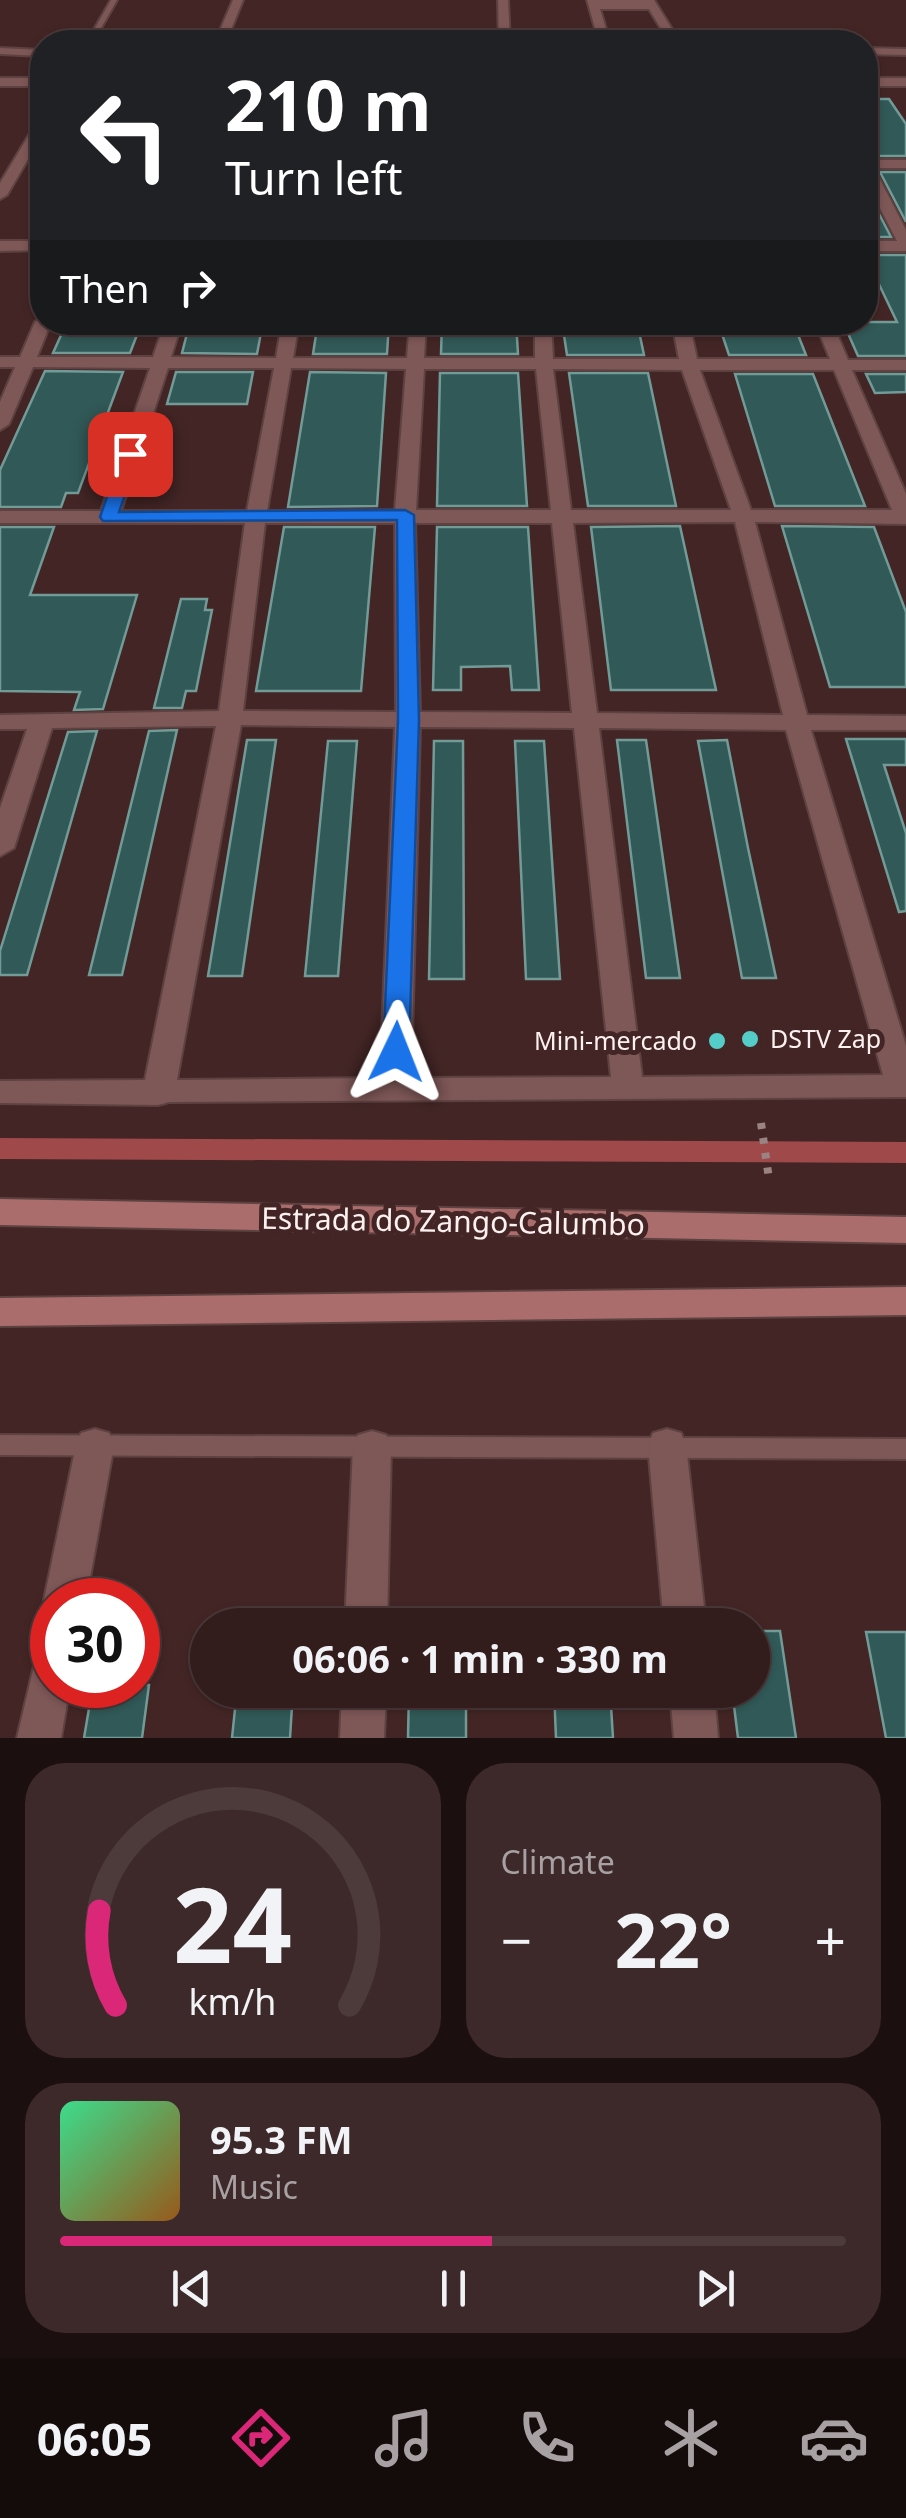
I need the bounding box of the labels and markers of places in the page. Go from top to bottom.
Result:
pin [88,412,173,497]
place label: DSTV Zap [770,1021,881,1055]
place label: Mini-mercado [534,1023,697,1057]
marker: DSTV Zap [739,1028,761,1050]
marker: Mini-mercado [706,1030,728,1052]

